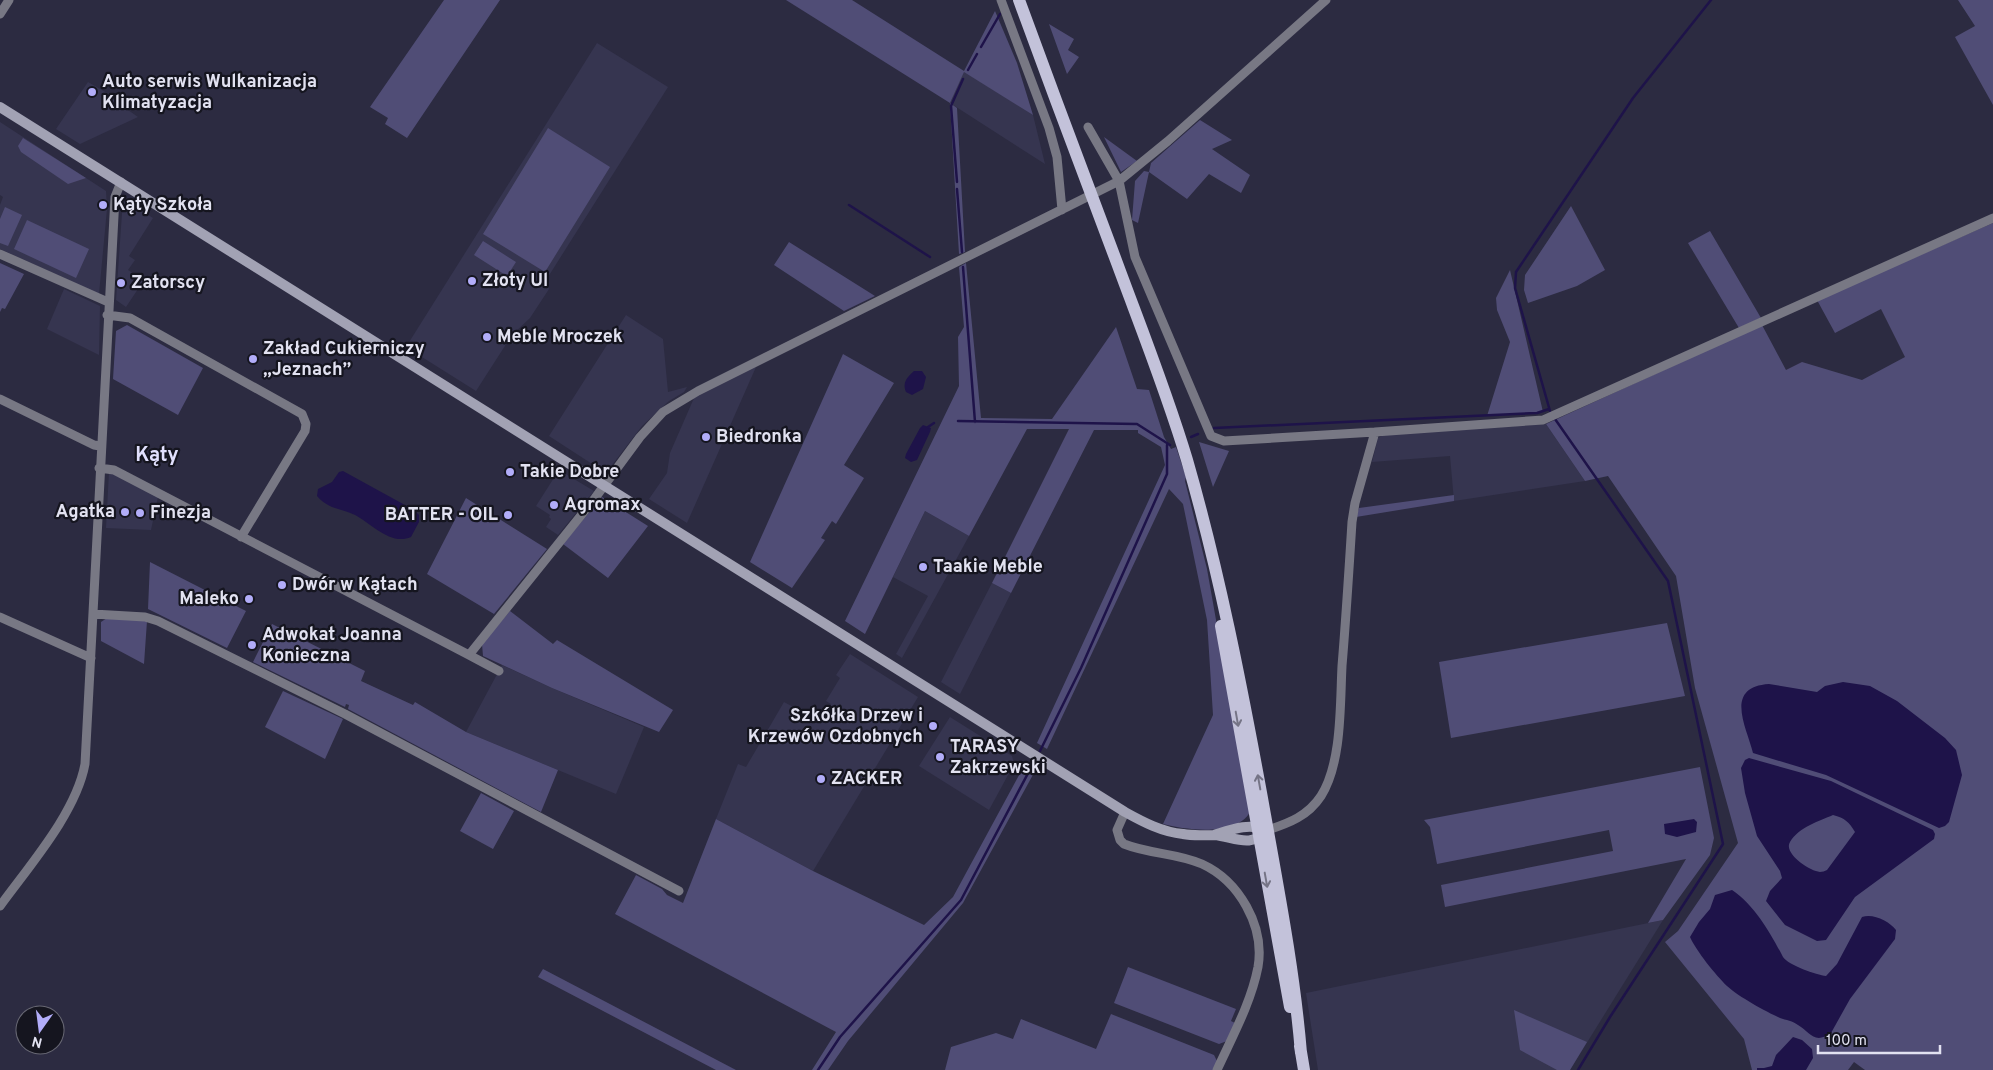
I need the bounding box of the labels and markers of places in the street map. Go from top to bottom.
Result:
place label: Auto serwis Wulkanizacja Klimatyzacja [102,71,317,115]
marker: Auto serwis Wulkanizacja Klimatyzacja [86,86,98,98]
place label: Kąty Szkoła [113,194,212,217]
marker: Kąty Szkoła [97,199,109,211]
place label: Złoty Ul [482,270,548,293]
place label: Zatorscy [131,272,205,295]
marker: Złoty Ul [466,275,478,287]
marker: Zatorscy [115,277,127,289]
place label: Meble Mroczek [497,326,623,349]
marker: Meble Mroczek [481,331,493,343]
place label: Zakład Cukierniczy „Jeznach” [263,338,425,382]
marker: Zakład Cukierniczy „Jeznach” [247,353,259,365]
place label: Biedronka [716,426,802,449]
marker: Biedronka [700,431,712,443]
place label: Takie Dobre [520,461,619,484]
marker: Takie Dobre [504,466,516,478]
place label: Agromax [564,494,641,517]
marker: Agromax [548,499,560,511]
place label: Agatka [56,501,115,524]
place label: Finezja [150,502,211,525]
place label: BATTER - OIL [385,504,498,527]
marker: Agatka [119,506,131,518]
marker: Finezja [134,507,146,519]
marker: BATTER - OIL [502,509,514,521]
place label: Taakie Meble [933,556,1043,579]
marker: Taakie Meble [917,561,929,573]
place label: Dwór w Kątach [292,574,418,597]
marker: Dwór w Kątach [276,579,288,591]
place label: Maleko [179,588,239,611]
marker: Maleko [243,593,255,605]
place label: Adwokat Joanna Konieczna [262,624,402,668]
marker: Adwokat Joanna Konieczna [246,639,258,651]
place label: Szkółka Drzew i Krzewów Ozdobnych [748,705,923,749]
marker: Szkółka Drzew i Krzewów Ozdobnych [927,720,939,732]
place label: TARASY Zakrzewski [950,736,1046,780]
marker: TARASY Zakrzewski [934,751,946,763]
place label: ZACKER [831,768,902,791]
marker: ZACKER [815,773,827,785]

